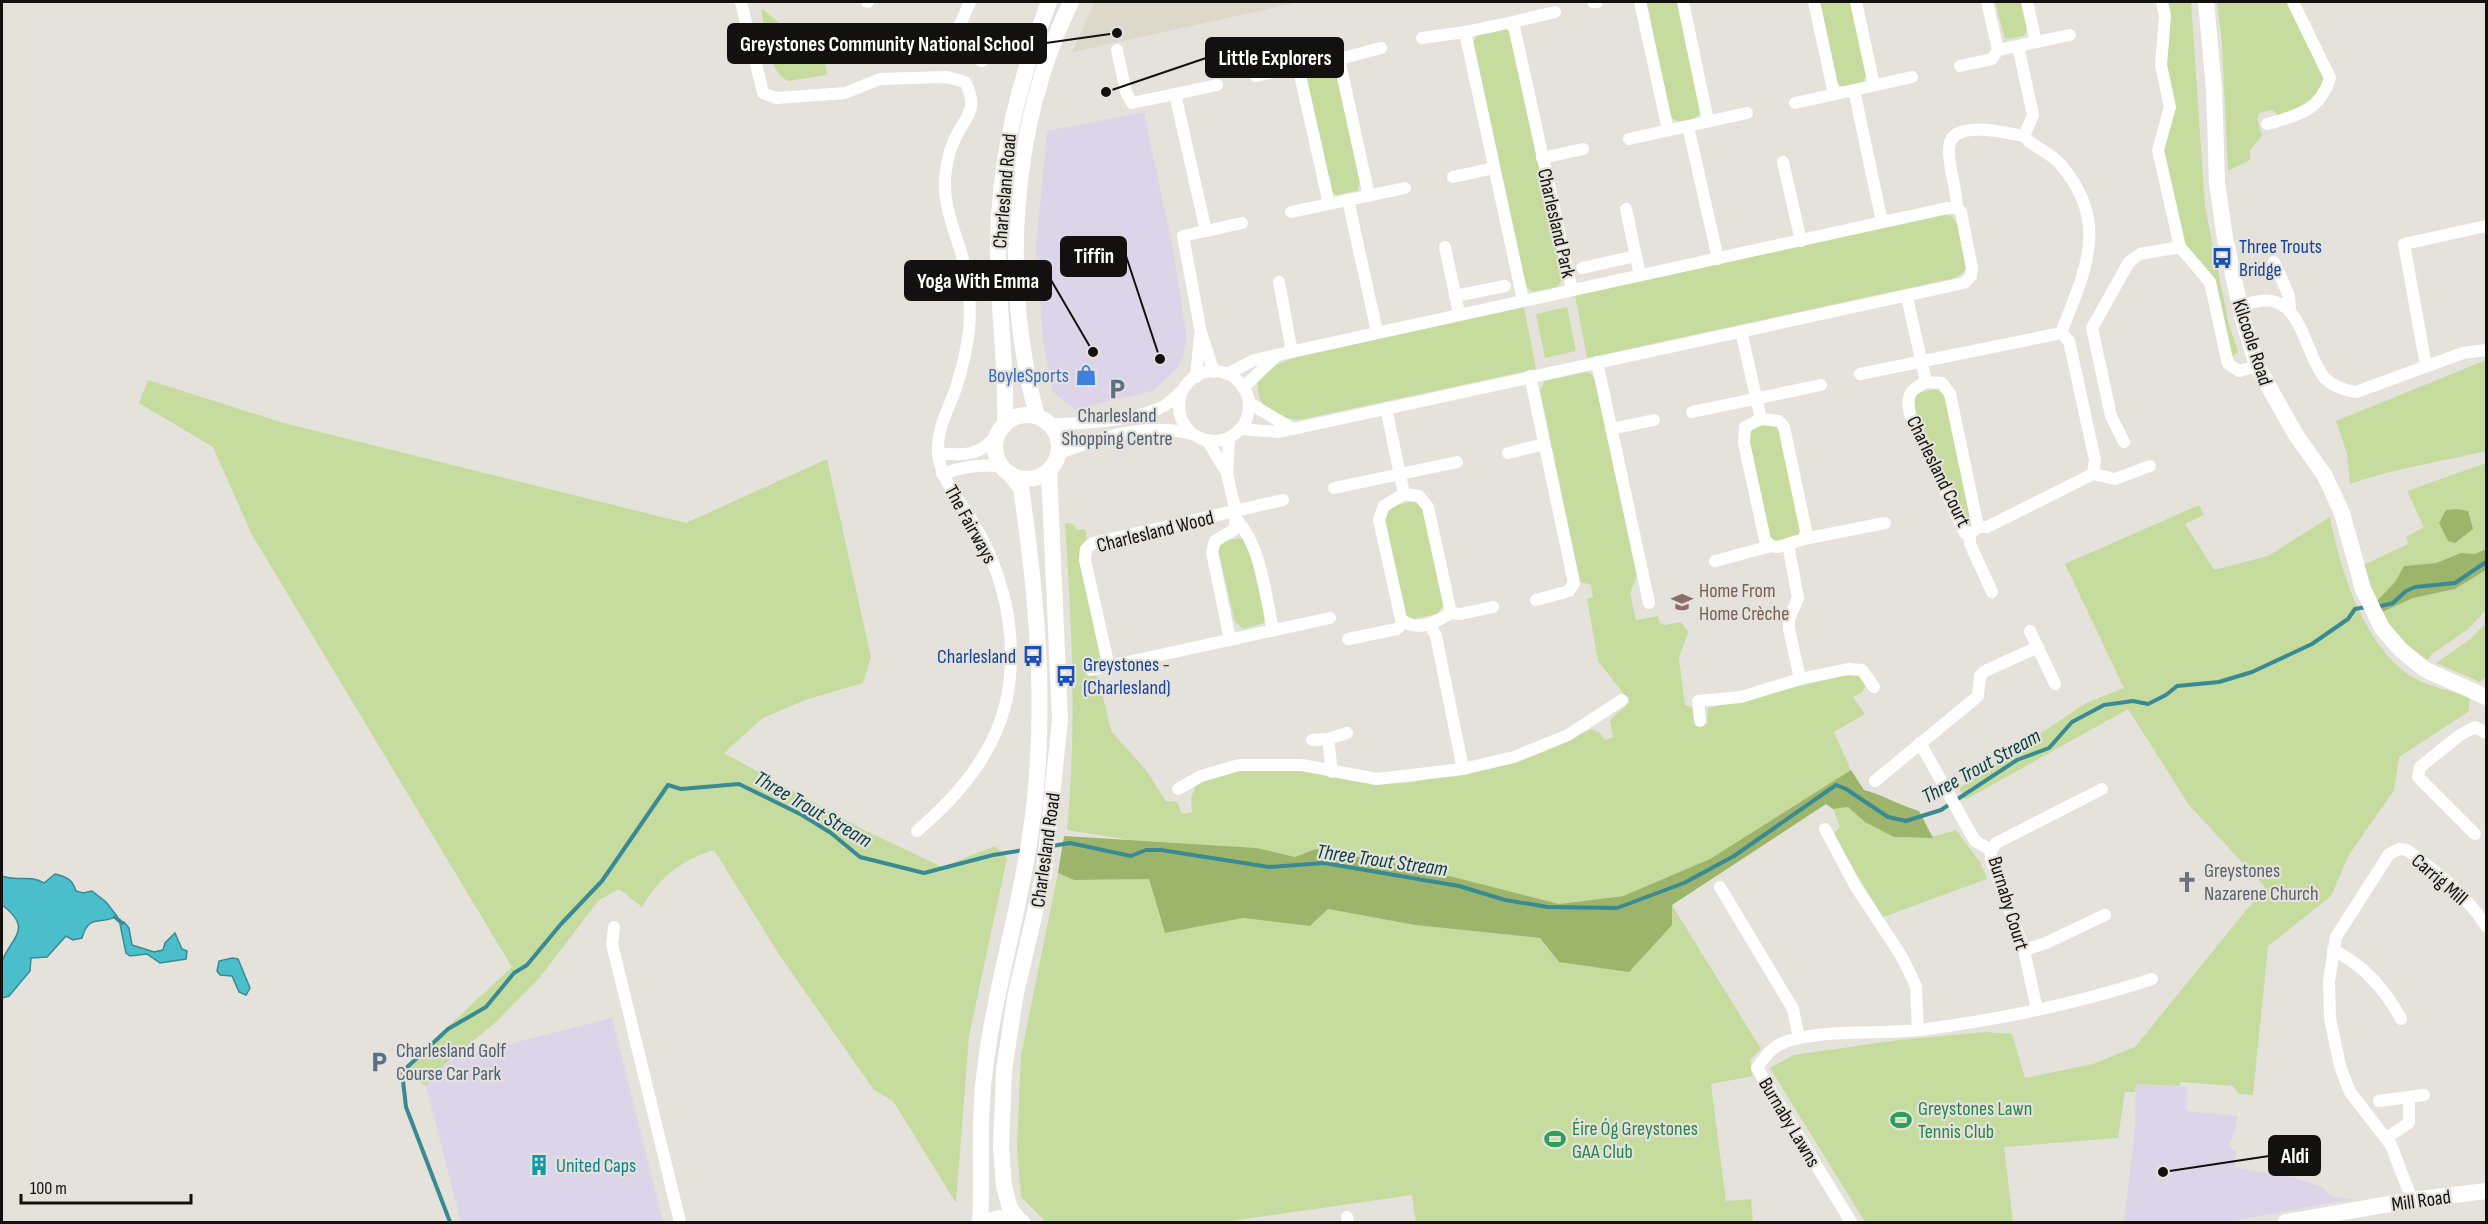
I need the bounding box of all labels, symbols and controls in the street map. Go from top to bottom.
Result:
callout: Greystones Community National School [728,24,1046,63]
text: Greystones Community National School [740,32,1034,57]
callout: Little Explorers [1206,38,1343,77]
text: Little Explorers [1219,46,1331,71]
street label: Charlesland Road [988,133,1022,250]
street label: Charlesland Park [1532,166,1580,281]
place label: Three Trouts Bridge [2239,235,2322,282]
callout: Tiffin [1061,237,1126,276]
text: Tiffin [1074,244,1114,269]
bus stop icon: Three Trouts Bridge [2210,246,2234,270]
callout: Yoga With Emma [905,261,1051,300]
text: Yoga With Emma [917,269,1039,294]
street label: Kilcoole Road [2227,296,2277,388]
shop icon: BoyleSports [1074,363,1098,387]
place label: BoyleSports [988,364,1069,388]
parking icon: Charlesland Shopping Centre [1105,377,1129,401]
place label: Charlesland Shopping Centre [1061,404,1173,451]
street label: Charlesland Court [1901,412,1975,531]
street label: The Fairways [939,481,1001,568]
street label: Charlesland Wood [1094,506,1216,558]
place label: Home From Home Crèche [1699,579,1789,626]
school or university icon: Home From Home Crèche [1670,590,1694,614]
bus stop icon: Charlesland [1021,644,1045,668]
place label: Charlesland [937,645,1016,669]
place label: Greystones - (Charlesland) [1083,653,1171,700]
bus stop icon: Greystones - (Charlesland) [1054,664,1078,688]
water label: Three Trout Stream [1917,724,2045,809]
water label: Three Trout Stream [749,766,876,853]
street label: Charlesland Road [1026,791,1066,909]
water label: Three Trout Stream [1315,839,1449,882]
street label: Carrig Mill [2406,849,2472,911]
street label: Burnaby Court [1982,854,2034,953]
place label: Greystones Nazarene Church [2204,859,2319,906]
church icon: Greystones Nazarene Church [2175,870,2199,894]
place label: Charlesland Golf Course Car Park [396,1039,506,1086]
parking icon: Charlesland Golf Course Car Park [367,1050,391,1074]
street label: Burnaby Lawns [1753,1073,1825,1172]
place label: Greystones Lawn Tennis Club [1918,1097,2032,1144]
sports icon: Greystones Lawn Tennis Club [1889,1108,1913,1132]
place label: Éire Óg Greystones GAA Club [1572,1117,1698,1164]
sports icon: Éire Óg Greystones GAA Club [1543,1127,1567,1151]
callout: Aldi [2269,1136,2320,1175]
text: Aldi [2280,1144,2309,1169]
building icon: United Caps [527,1153,551,1177]
place label: United Caps [556,1154,636,1178]
scale bar [21,1167,190,1205]
text: 100 m [30,1178,67,1199]
street label: Mill Road [2390,1185,2452,1217]

